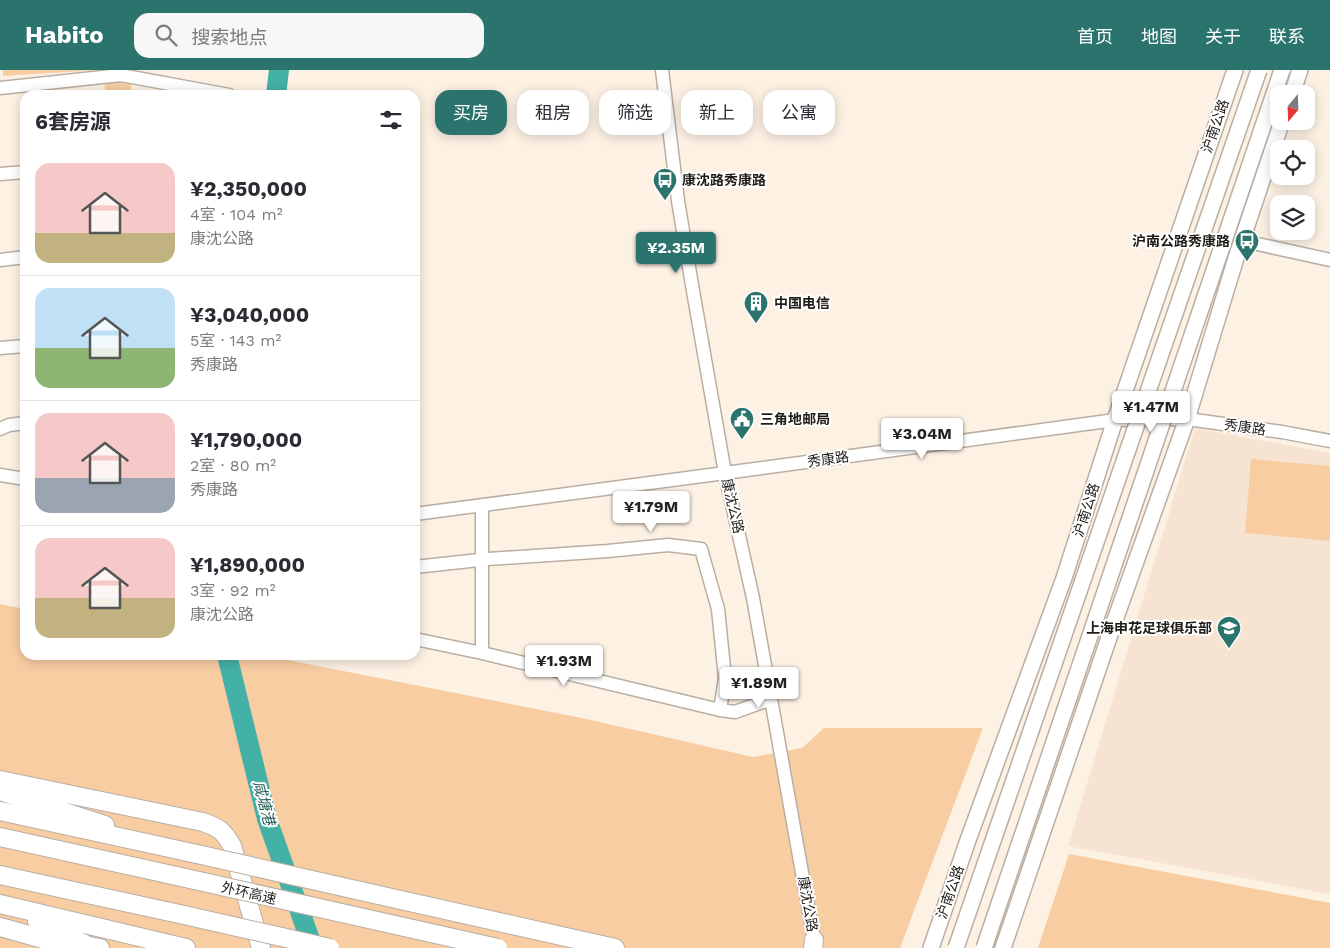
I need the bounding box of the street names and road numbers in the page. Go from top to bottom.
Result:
street label: 沪南公路 [1198,97,1232,155]
street label: 秀康路 [1223,416,1267,438]
street label: 秀康路 [806,448,850,470]
street label: 康沈公路 [719,477,747,535]
street label: 沪南公路 [1070,481,1102,539]
street label: 沪南公路 [933,863,967,921]
street label: 康沈公路 [795,875,821,933]
street label: 外环高速 [220,879,278,907]

